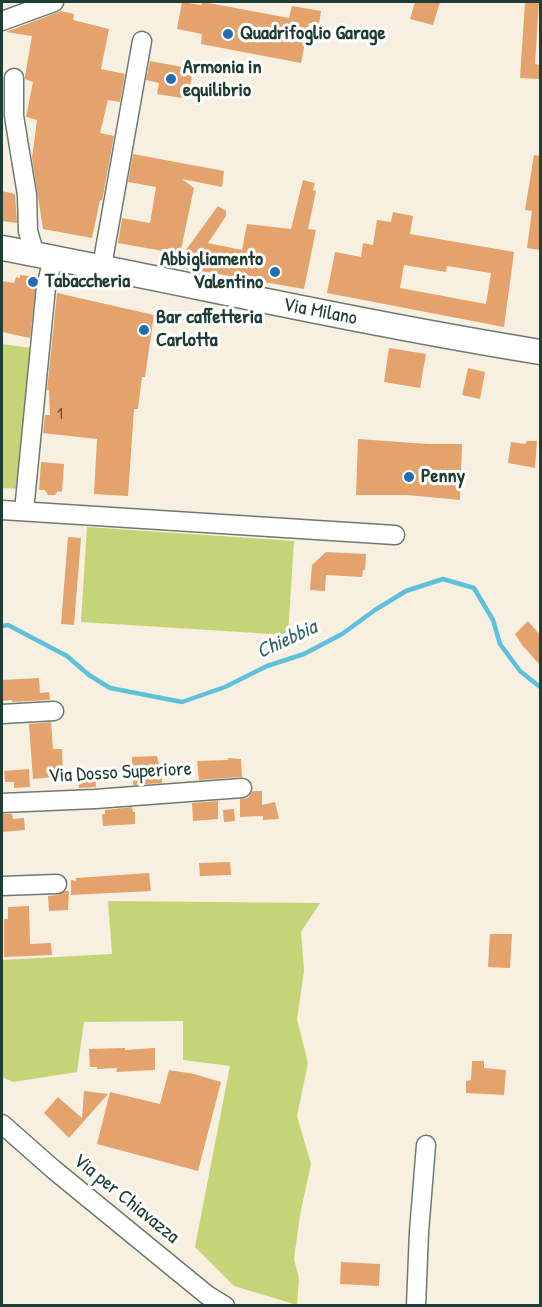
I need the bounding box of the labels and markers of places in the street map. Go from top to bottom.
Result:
place label: Quadrifoglio Garage [240,22,385,46]
marker: Quadrifoglio Garage [221,27,235,41]
place label: Armonia in equilibrio [183,56,262,103]
marker: Armonia in equilibrio [164,72,178,86]
place label: Abbigliamento Valentino [160,248,263,295]
marker: Abbigliamento Valentino [268,265,282,279]
place label: Tabaccheria [45,270,130,294]
marker: Tabaccheria [26,275,40,289]
place label: Bar caffetteria Carlotta [156,306,262,353]
marker: Bar caffetteria Carlotta [137,323,151,337]
place label: Penny [421,465,465,489]
marker: Penny [402,470,416,484]

